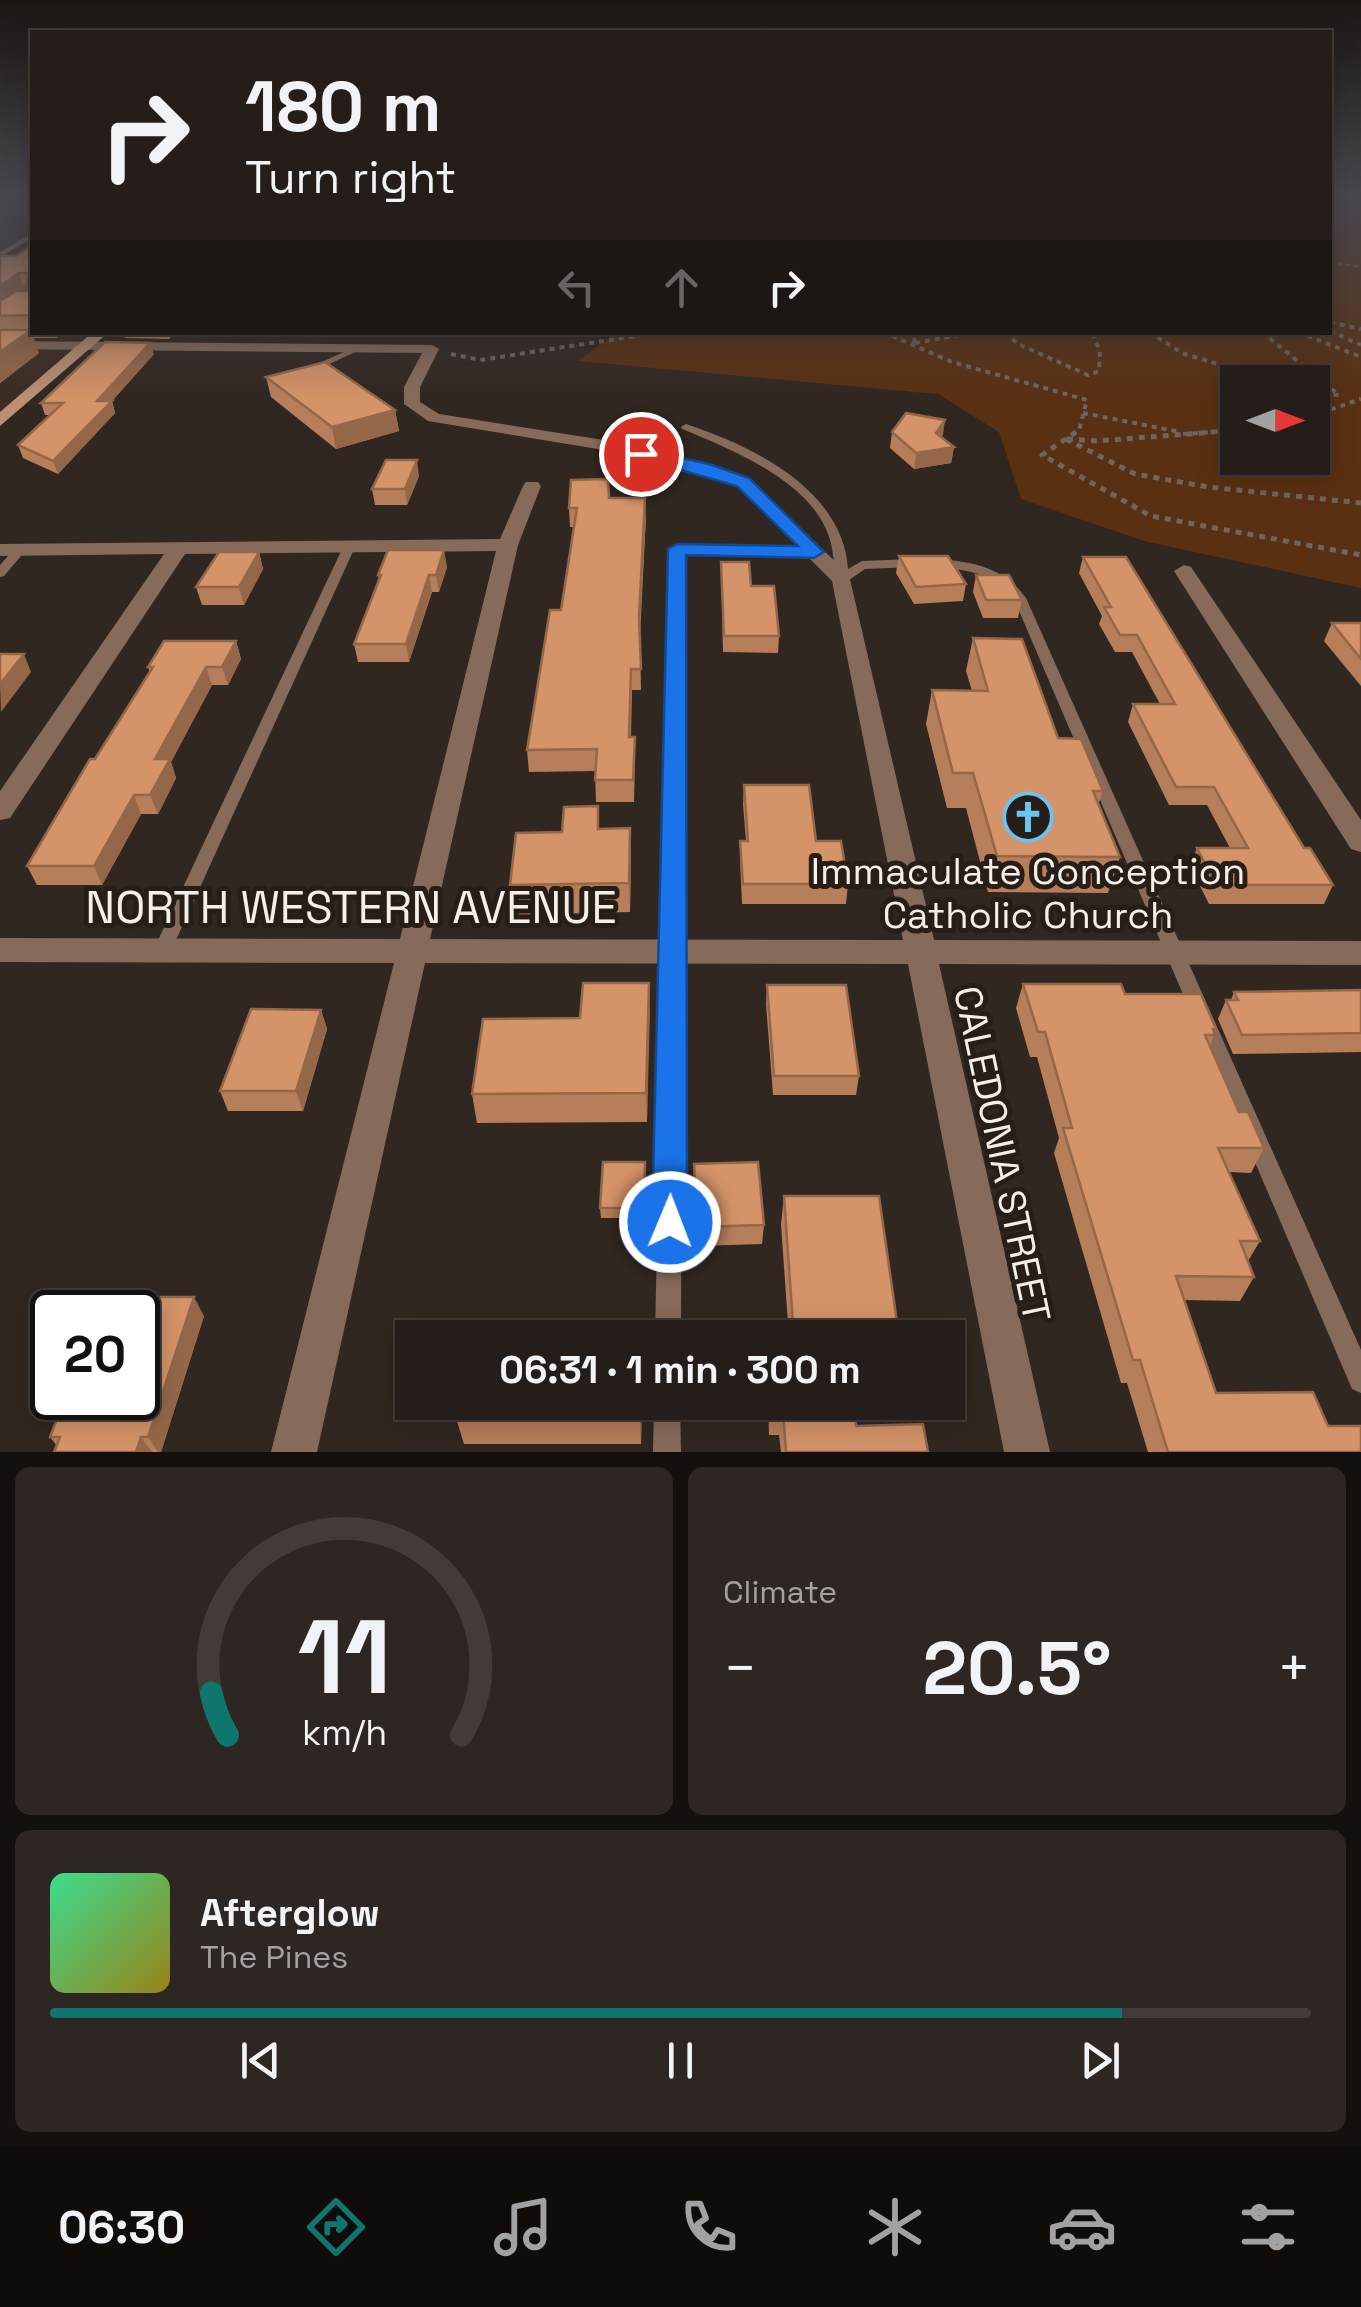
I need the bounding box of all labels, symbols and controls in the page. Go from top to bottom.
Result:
text: 180 m [245,62,442,151]
icon: right [80,70,210,200]
text: Turn right [245,149,456,206]
icon: left [549,260,604,315]
icon: ahead [654,260,709,315]
icon: right [759,260,814,315]
north arrow [1220,365,1330,475]
map controls [1220,365,1330,475]
pin [599,412,684,497]
icon: arrive [614,427,669,482]
church icon: Immaculate Conception Catholic Church [1002,791,1054,843]
place label: Immaculate Conception Catholic Church [811,847,1245,939]
street label: NORTH WESTERN AVENUE [85,879,617,936]
street label: CALEDONIA STREET [943,982,1061,1326]
position arrow [618,1170,722,1274]
speed limit sign: 20 [30,1290,160,1420]
text: 06:31 · 1 min · 300 m [499,1346,861,1394]
text: Climate [723,1572,837,1612]
text: 11 [297,1591,391,1723]
text: 20.5° [922,1620,1112,1716]
text: − [723,1633,757,1703]
text: + [1277,1633,1311,1703]
text: km/h [301,1710,387,1755]
text: Afterglow [200,1889,380,1937]
text: The Pines [200,1937,348,1977]
icon: previous [233,2033,288,2088]
icon: pause [653,2033,708,2088]
icon: next [1073,2033,1128,2088]
icon: directions [301,2192,371,2262]
icon: music [488,2192,558,2262]
icon: phone [674,2192,744,2262]
icon: climate [860,2192,930,2262]
icon: car [1047,2192,1117,2262]
icon: filters [1233,2192,1303,2262]
text: 06:30 [58,2199,185,2256]

